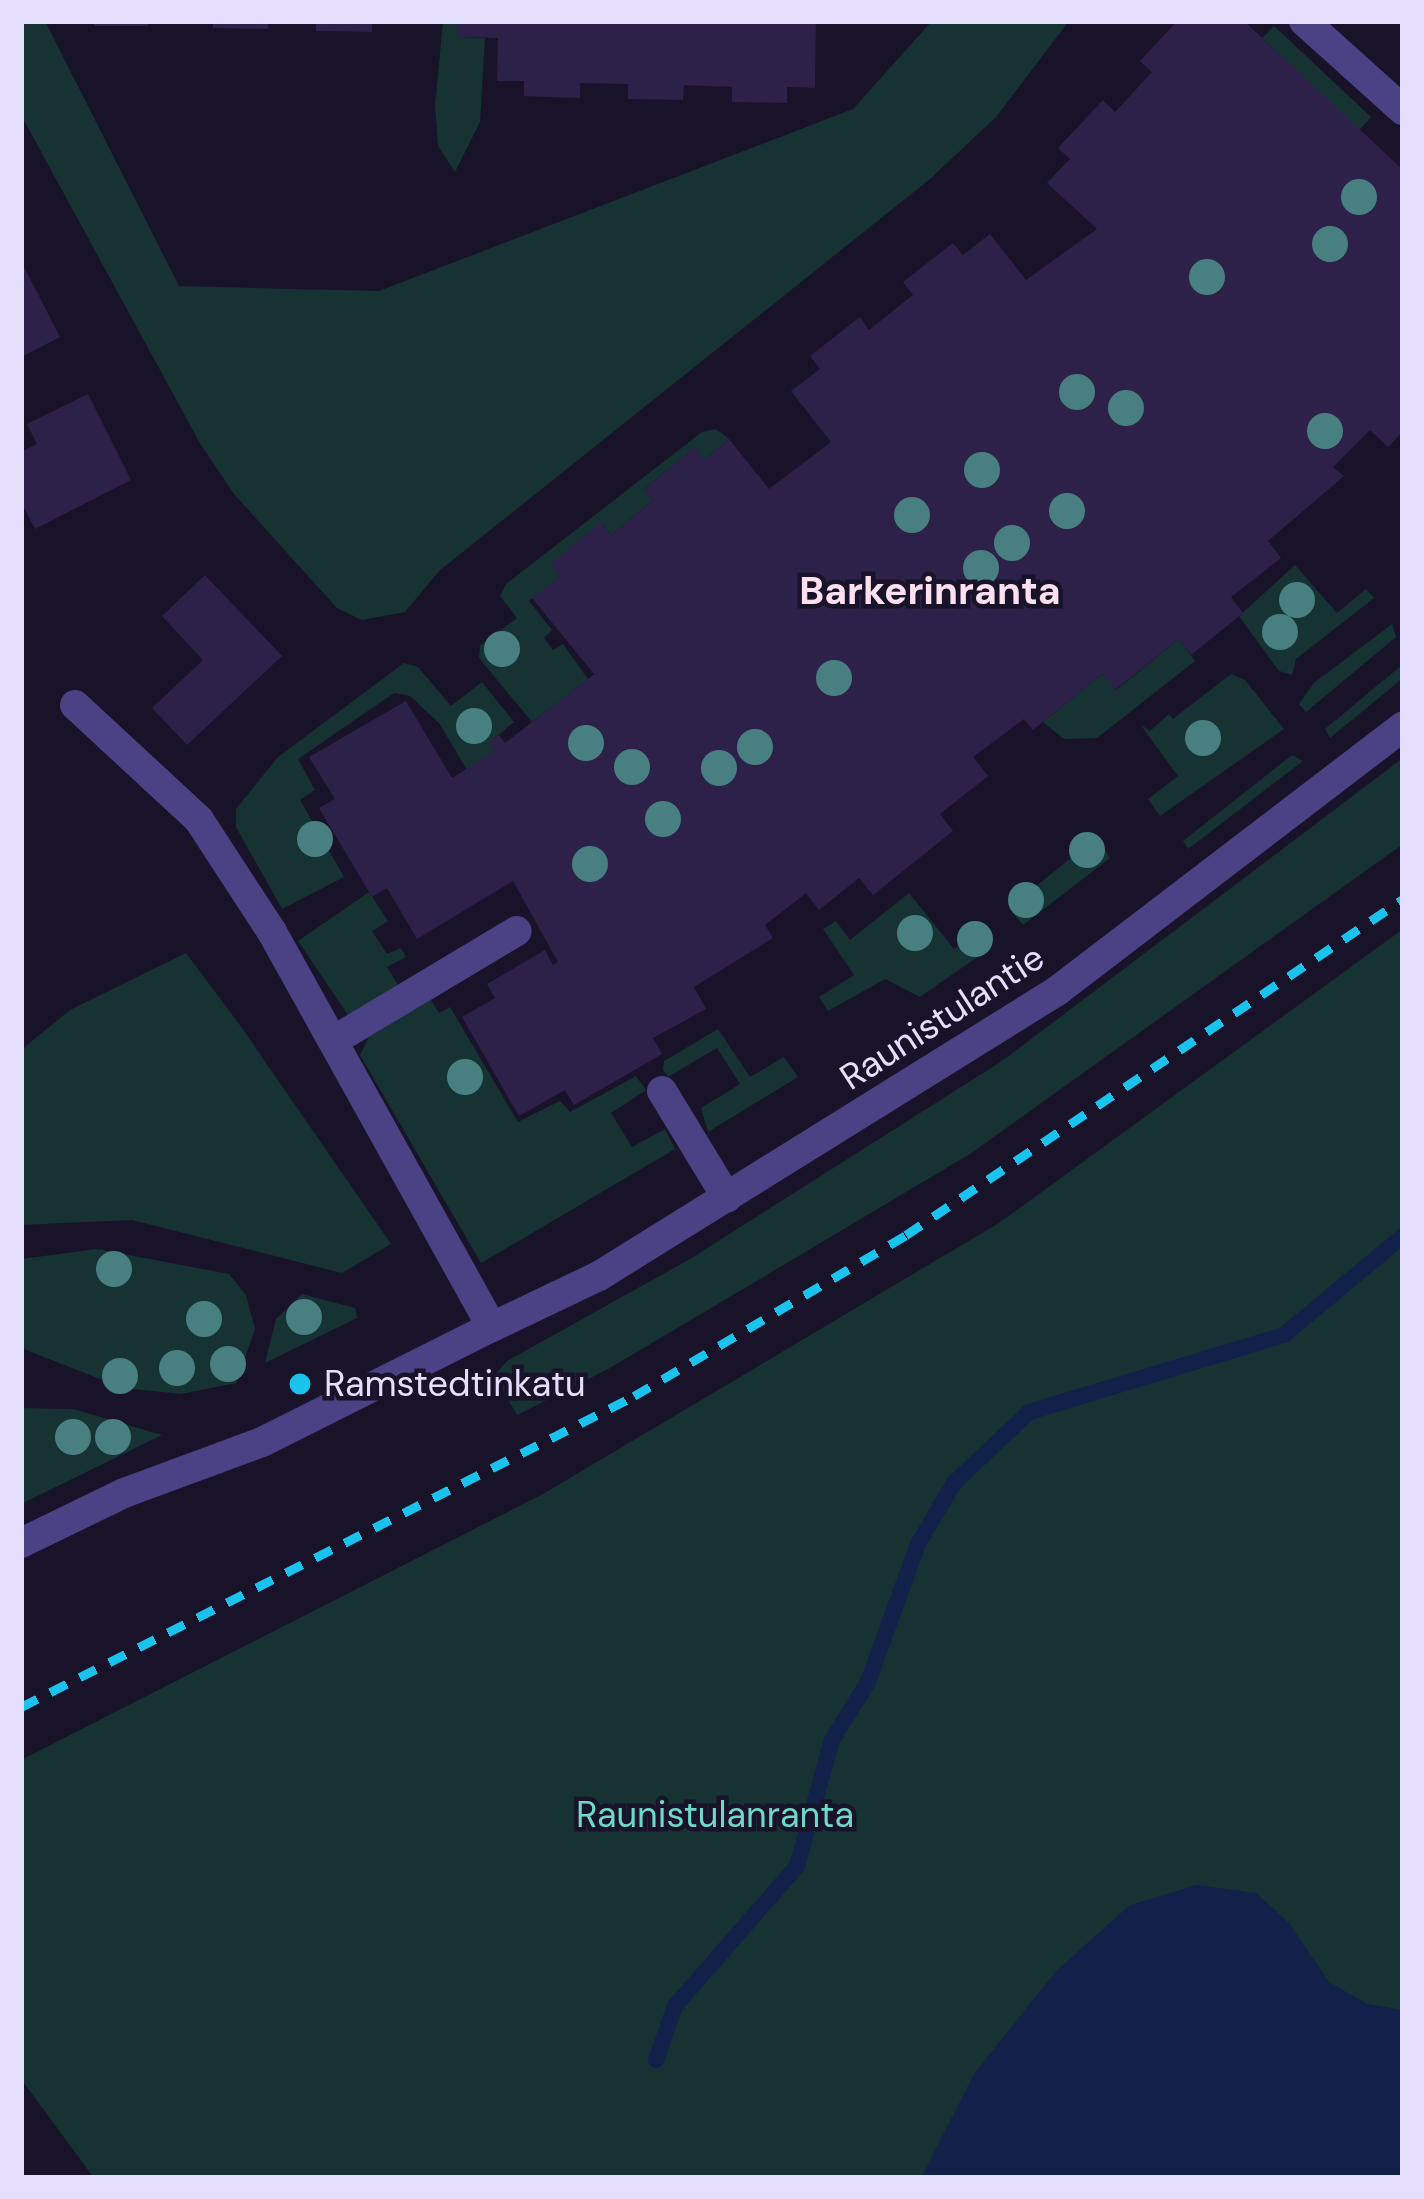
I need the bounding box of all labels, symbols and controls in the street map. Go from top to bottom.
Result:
district label: Barkerinranta [799,568,1061,614]
street label: Raunistulantie [832,935,1052,1099]
place label: Ramstedtinkatu [324,1362,586,1406]
marker: Ramstedtinkatu [287,1371,313,1397]
park label: Raunistulanranta [576,1793,854,1837]

